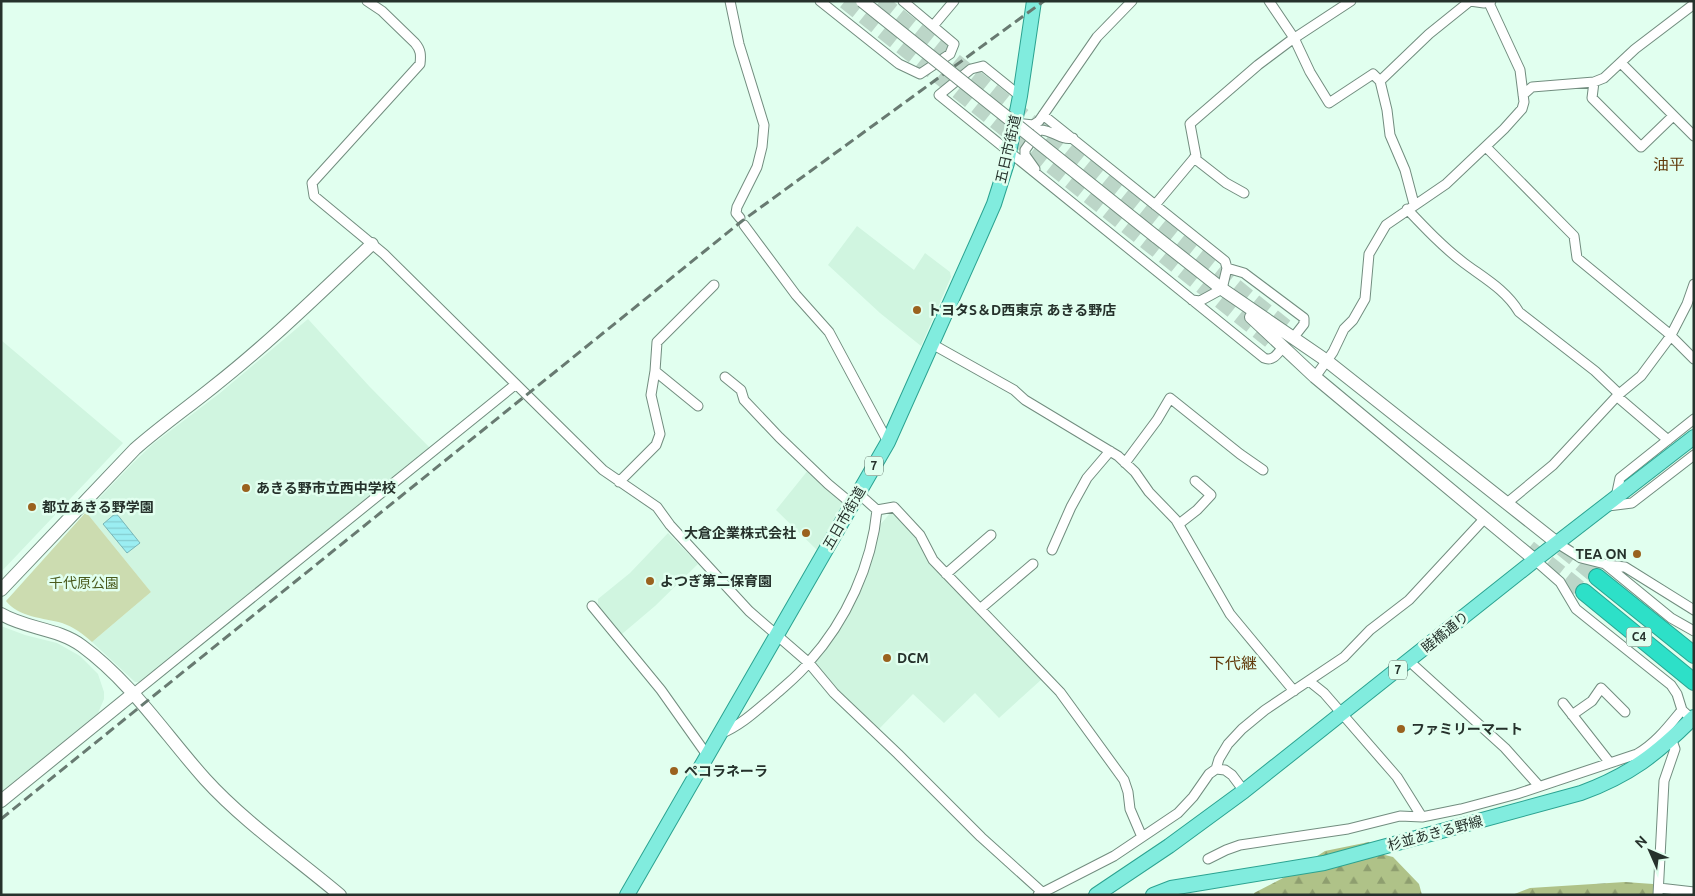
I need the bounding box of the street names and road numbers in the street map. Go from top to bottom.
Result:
street label: 五日市街道 [992,113,1024,185]
road number: 7 [865,456,883,476]
street label: 五日市街道 [820,484,868,552]
street label: 睦橋通り [1418,608,1472,656]
road number: C4 [1626,628,1652,646]
road number: 7 [1389,660,1407,680]
street label: 杉並あきる野線 [1386,813,1484,853]

